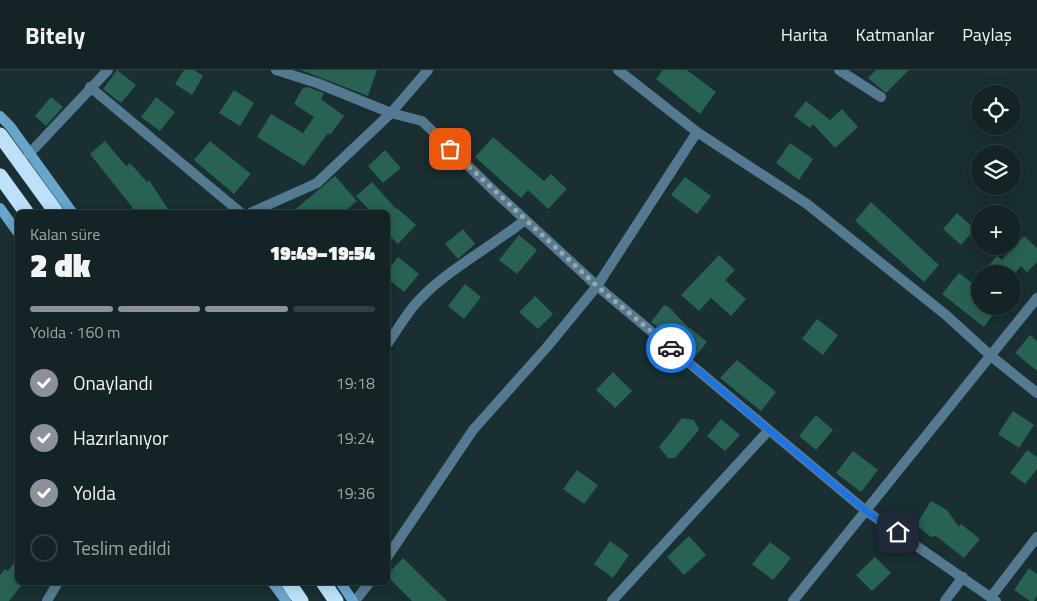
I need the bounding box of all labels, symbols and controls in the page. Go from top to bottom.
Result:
text: Bitely [25,17,85,53]
text: Harita [781,21,828,48]
text: Katmanlar [856,21,934,48]
text: Paylaş [962,21,1012,48]
map controls [971,85,1021,315]
button: locate [971,85,1021,135]
pin [429,128,471,170]
icon: bag [436,135,464,163]
button: layers [971,145,1021,195]
button: + [971,205,1021,255]
text: Kalan süre [30,222,100,246]
text: 19:49–19:54 [270,238,375,267]
text: 2 dk [30,241,90,289]
button: − [971,265,1021,315]
text: Yolda · 160 m [30,320,120,344]
courier [646,323,696,373]
icon: car [657,334,685,362]
text: Onaylandı [73,368,153,397]
icon: check [30,369,58,397]
text: 19:18 [336,371,375,395]
text: Hazırlanıyor [73,423,169,452]
icon: check [30,424,58,452]
text: 19:24 [336,426,375,450]
text: Yolda [73,478,116,507]
icon: check [30,479,58,507]
text: 19:36 [336,481,375,505]
pin [877,511,919,553]
icon: home [884,518,912,546]
text: Teslim edildi [73,533,171,562]

